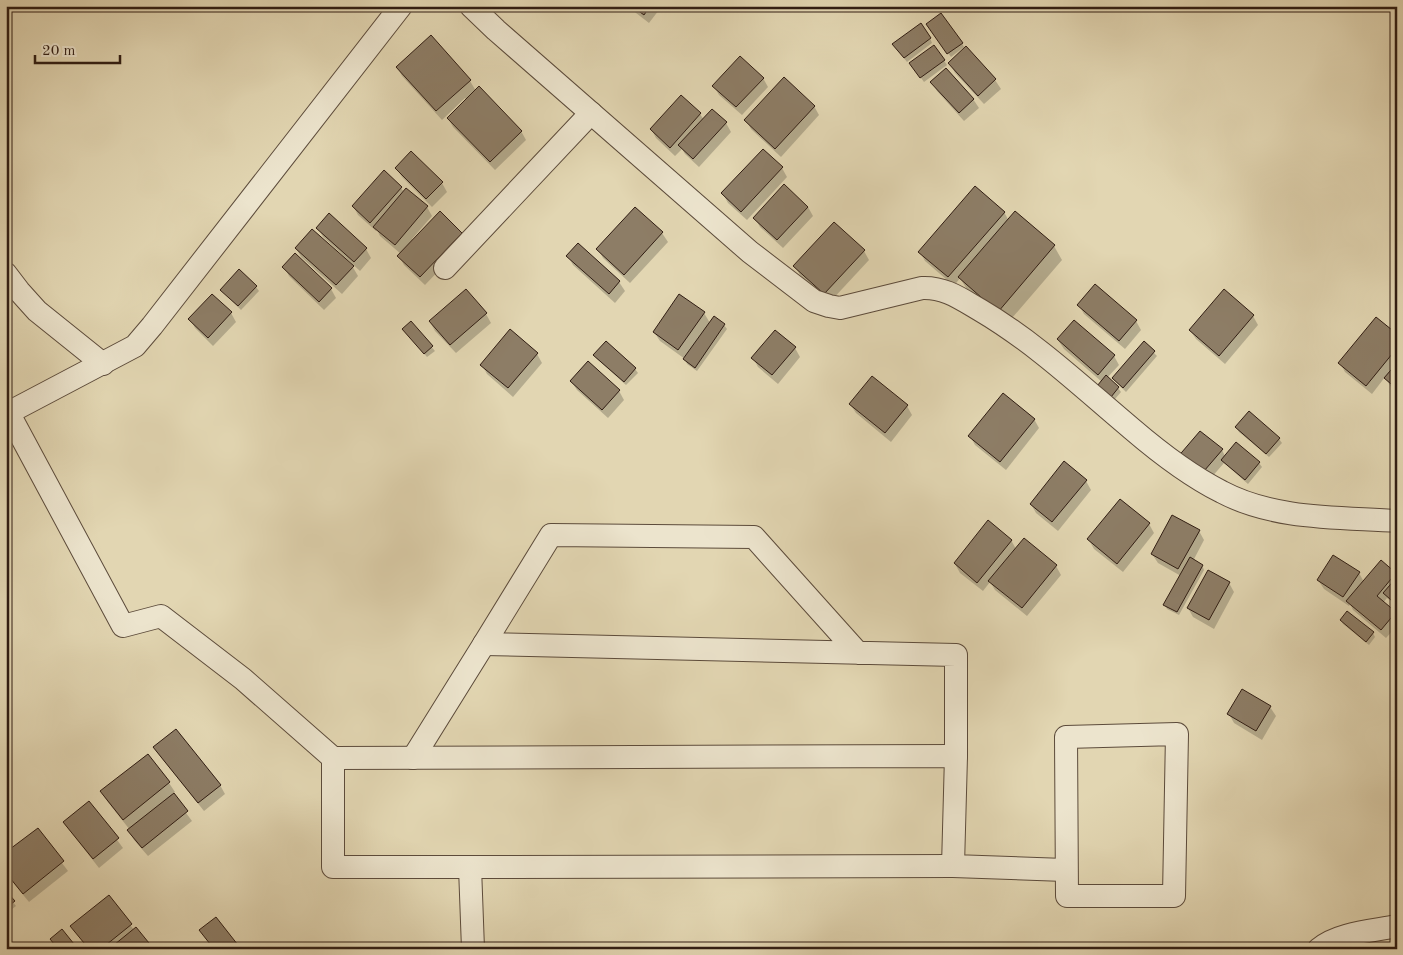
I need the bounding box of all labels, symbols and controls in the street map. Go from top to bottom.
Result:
scale bar [35,32,120,64]
text: 20 m [42,44,76,59]

